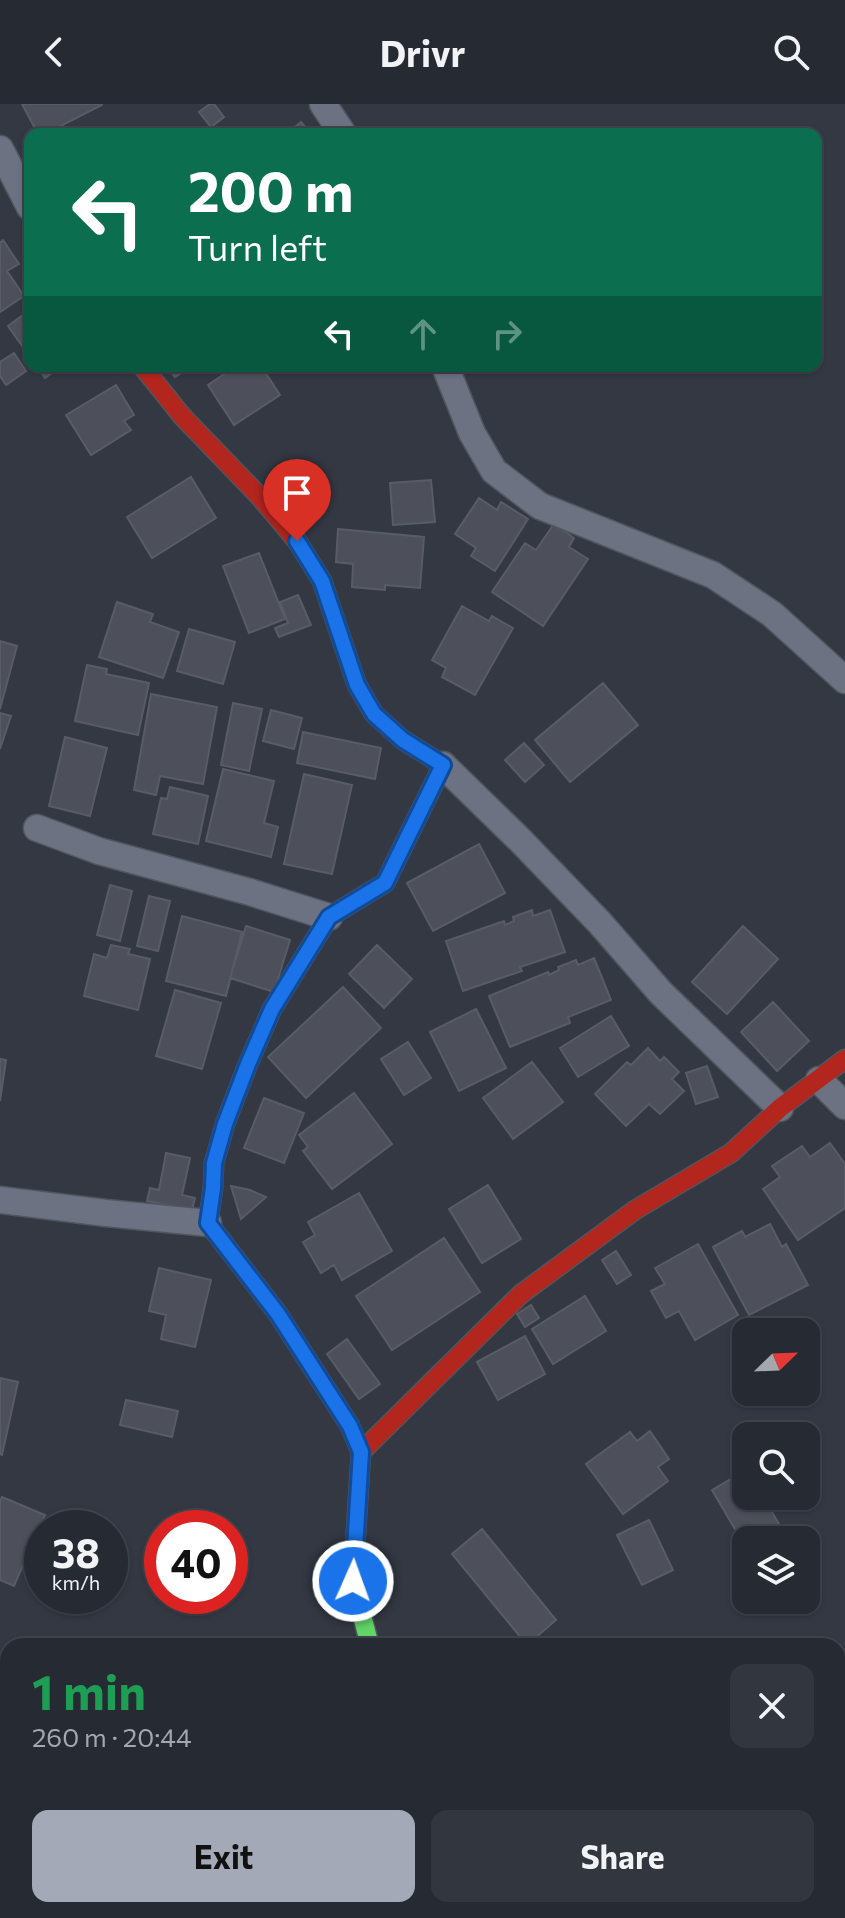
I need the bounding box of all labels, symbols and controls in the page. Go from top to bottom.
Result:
icon: back [32,30,76,74]
text: Drivr [380,30,465,74]
icon: search [769,30,813,74]
text: 200 m [188,155,354,224]
icon: left [56,160,160,264]
text: Turn left [188,224,327,268]
icon: left [317,312,361,356]
icon: ahead [401,312,445,356]
icon: right [485,312,529,356]
pin [263,459,331,541]
icon: arrive [275,471,319,515]
north arrow [732,1318,820,1406]
map controls [732,1318,820,1614]
button: search [732,1422,820,1510]
speed limit sign: 40 [144,1510,248,1614]
button: layers [732,1526,820,1614]
text: 38 [52,1527,100,1576]
position arrow [311,1539,395,1623]
text: km/h [52,1570,100,1594]
text: 1 min [32,1661,146,1720]
button: close [730,1664,814,1748]
text: 260 m · 20:44 [32,1721,192,1752]
button: Exit [32,1810,415,1902]
button: Share [431,1810,814,1902]

